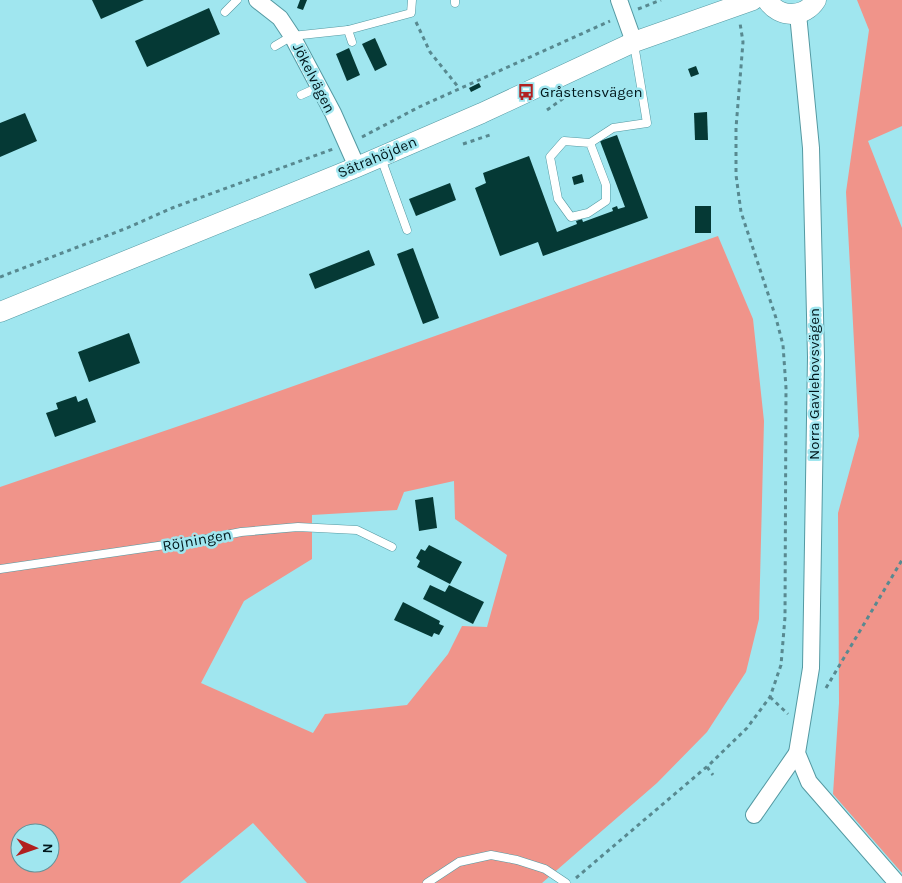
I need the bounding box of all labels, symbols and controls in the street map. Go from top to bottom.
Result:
street label: Jökelvägen [289,40,339,116]
bus stop icon: Gråstensvägen [516,82,536,102]
place label: Gråstensvägen [540,83,643,101]
street label: Sätrahöjden [335,132,419,182]
street label: Norra Gavlehovsvägen [805,308,823,460]
street label: Röjningen [161,525,233,555]
north arrow [10,823,60,873]
text: N [39,843,56,854]

